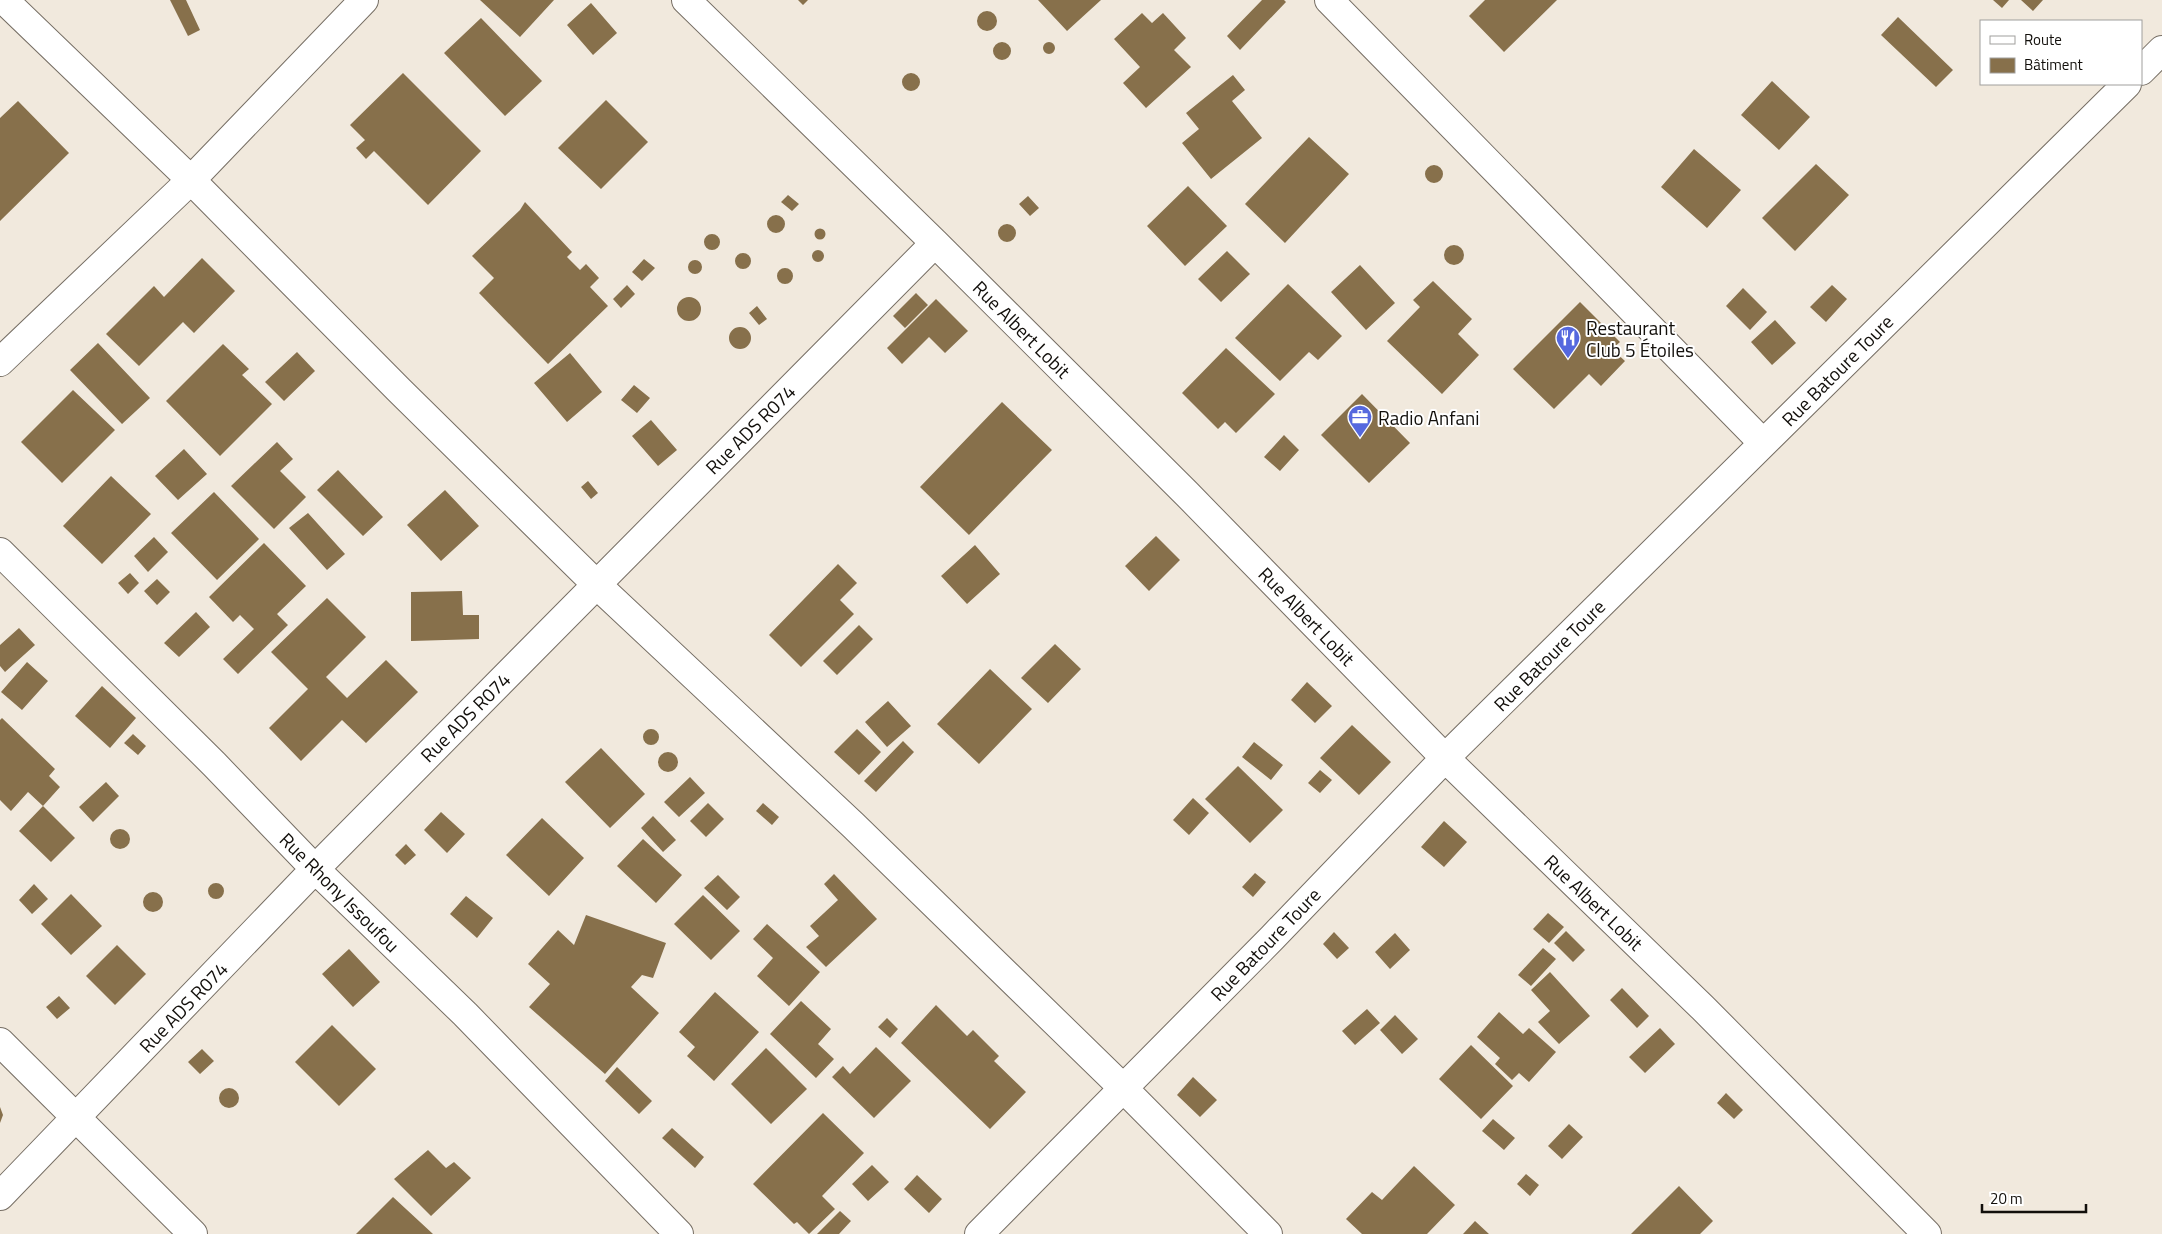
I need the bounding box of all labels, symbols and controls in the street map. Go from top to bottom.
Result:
legend [1980,20,2142,85]
text: Route [2024,28,2062,51]
text: Bâtiment [2024,53,2083,76]
street label: Rue Albert Lobit [966,273,1078,385]
street label: Rue Batoure Toure [1774,307,1900,433]
place label: Restaurant Club 5 Étoiles [1586,313,1694,364]
restaurant icon: Restaurant Club 5 Étoiles [1555,325,1581,359]
street label: Rue ADS R074 [698,377,802,481]
place label: Radio Anfani [1378,403,1479,432]
office icon: Radio Anfani [1347,404,1373,438]
street label: Rue Albert Lobit [1252,560,1362,672]
street label: Rue Batoure Toure [1486,592,1612,718]
street label: Rue ADS R074 [413,665,517,769]
street label: Rue Rhony Issoufou [273,825,407,959]
street label: Rue Albert Lobit [1538,847,1650,957]
street label: Rue Batoure Toure [1203,881,1327,1007]
street label: Rue ADS R074 [132,955,234,1059]
scale bar [1982,1182,2086,1214]
text: 20 m [1990,1187,2023,1210]

